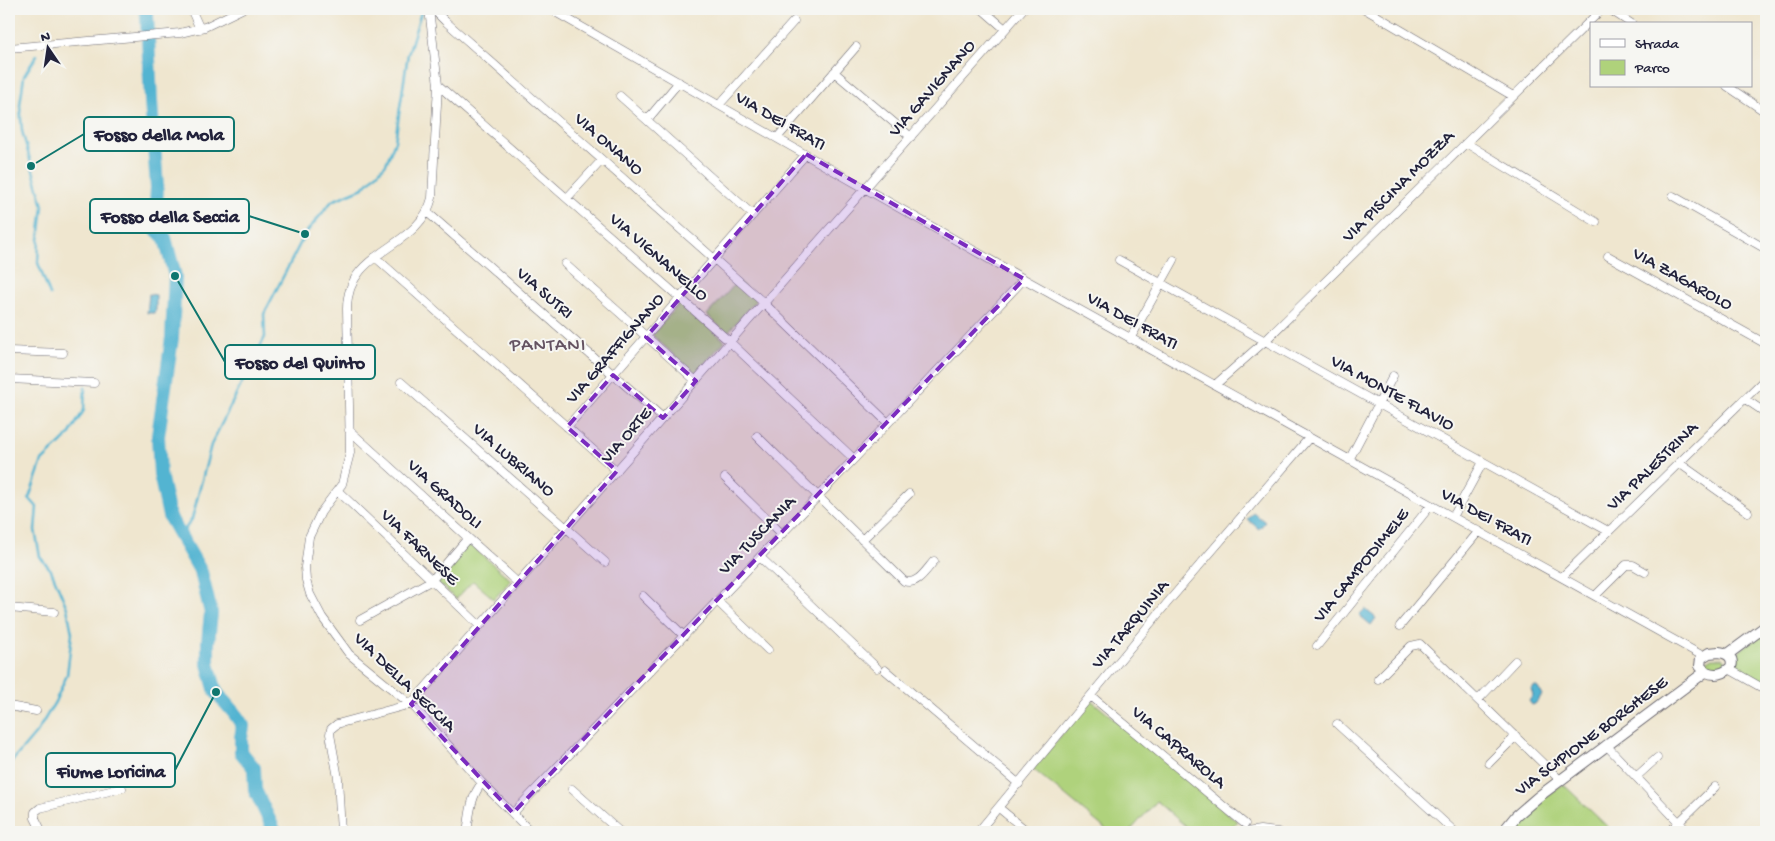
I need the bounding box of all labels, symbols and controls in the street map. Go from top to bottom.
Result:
north arrow [22,22,72,72]
legend [1590,22,1752,88]
text: N [39,28,52,47]
street label: VIA GAVIGNANO [884,36,981,143]
text: Strada [1635,36,1680,54]
text: Parco [1634,60,1670,78]
street label: VIA DEI FRATI [730,87,829,156]
street label: VIA ONANO [568,109,647,181]
callout: Fosso della Mola [84,117,234,151]
text: Fosso della Mola [93,125,225,148]
street label: VIA PISCINA MOZZA [1338,126,1460,248]
callout: Fosso della Seccia [90,199,249,233]
text: Fosso della Seccia [100,207,241,230]
street label: VIA VIGNANELLO [603,209,712,307]
street label: VIA ZAGAROLO [1627,243,1736,316]
street label: VIA SUTRI [510,263,577,324]
street label: VIA DEI FRATI [1082,288,1181,356]
street label: VIA GRAFFIGNANO [562,289,670,409]
district label: PANTANI [509,335,586,358]
callout: Fosso del Quinto [225,345,375,379]
street label: VIA MONTE FLAVIO [1326,351,1458,437]
text: Fosso del Quinto [234,353,365,376]
street label: VIA ORTE [596,403,658,469]
street label: VIA PALESTRINA [1602,417,1704,517]
street label: VIA LUBRIANO [467,419,559,503]
street label: VIA GRADOLI [401,455,486,534]
street label: VIA DEI FRATI [1436,484,1535,552]
street label: VIA TUSCANIA [714,491,802,581]
street label: VIA CAMPODIMELE [1309,504,1415,628]
street label: VIA FARNESE [375,505,463,591]
street label: VIA TARQUINIA [1087,575,1175,675]
street label: VIA DELLA SECCIA [348,628,461,738]
street label: VIA SCIPIONE BORGHESE [1511,672,1673,802]
street label: VIA CAPRAROLA [1126,702,1231,795]
callout: Fiume Loricina [46,753,175,787]
text: Fiume Loricina [56,762,167,785]

